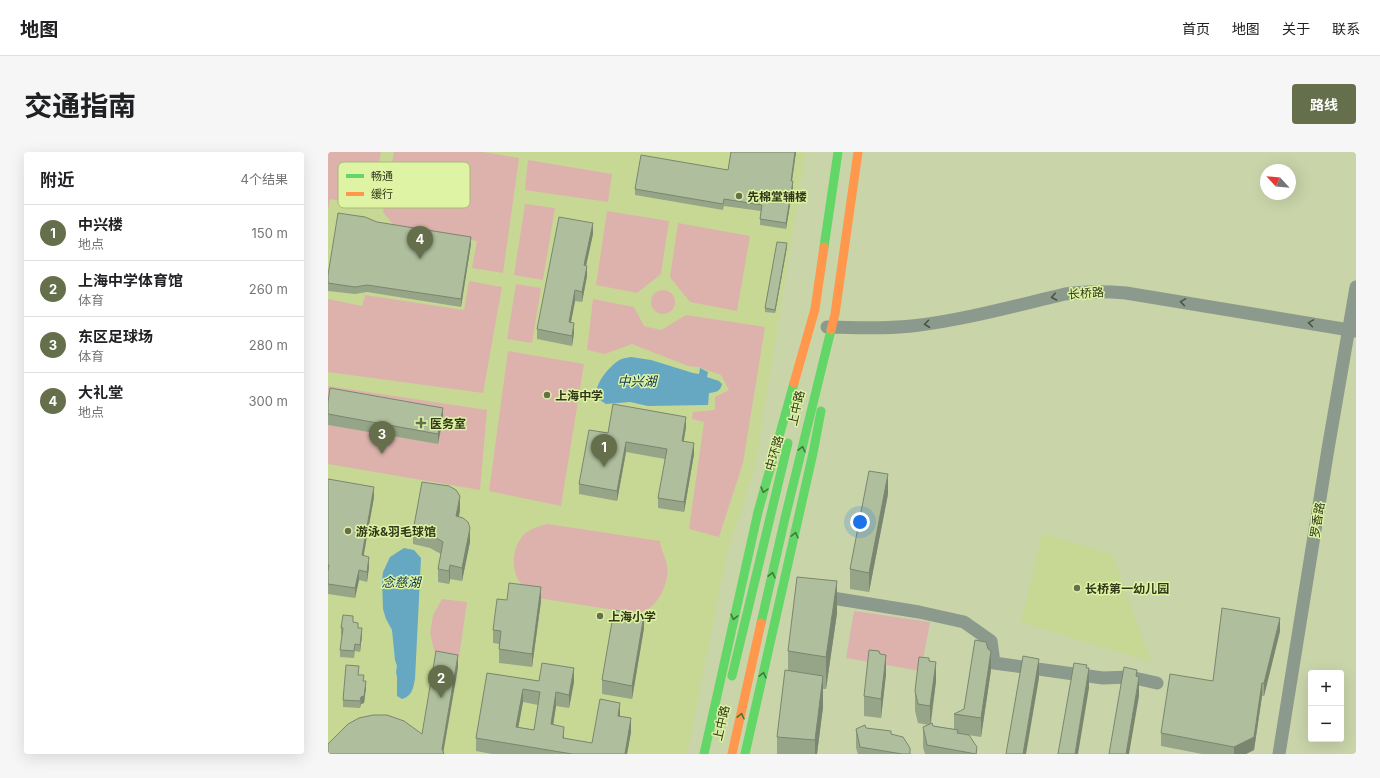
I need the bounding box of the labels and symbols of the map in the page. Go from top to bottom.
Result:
legend [338,162,470,208]
north arrow [1260,164,1296,200]
text: 畅通 [371,169,393,183]
text: 缓行 [371,187,393,201]
place label: 先棉堂辅楼 [747,189,807,204]
marker: 先棉堂辅楼 [734,191,744,201]
pin: 4 [407,226,433,259]
street label: 长桥路 [1068,284,1104,302]
one-way arrow [1051,292,1057,300]
one-way arrow [1179,298,1186,307]
one-way arrow [924,319,930,328]
one-way arrow [1308,319,1314,328]
water label: 中兴湖 [617,373,658,389]
place label: 上海中学 [555,388,603,403]
street label: 上中路 [785,389,807,427]
marker: 上海中学 [542,390,552,400]
place label: 医务室 [430,416,466,431]
marker: 医务室 [415,417,427,429]
pin: 3 [369,421,395,454]
pin: 1 [591,434,617,467]
street label: 中环路 [762,434,786,472]
one-way arrow [797,446,806,453]
one-way arrow [760,486,769,493]
street label: 罗香路 [1307,501,1327,539]
your location [850,512,870,532]
place label: 游泳&羽毛球馆 [356,524,436,539]
marker: 游泳&羽毛球馆 [343,526,353,536]
one-way arrow [790,531,798,538]
one-way arrow [768,572,776,579]
water label: 念慈湖 [381,574,422,590]
place label: 长桥第一幼儿园 [1085,581,1169,596]
marker: 长桥第一幼儿园 [1072,583,1082,593]
place label: 上海小学 [608,609,656,624]
marker: 上海小学 [595,611,605,621]
one-way arrow [731,614,739,620]
pin: 2 [428,665,454,698]
one-way arrow [759,672,767,678]
street label: 上中路 [710,704,732,742]
one-way arrow [736,713,744,719]

